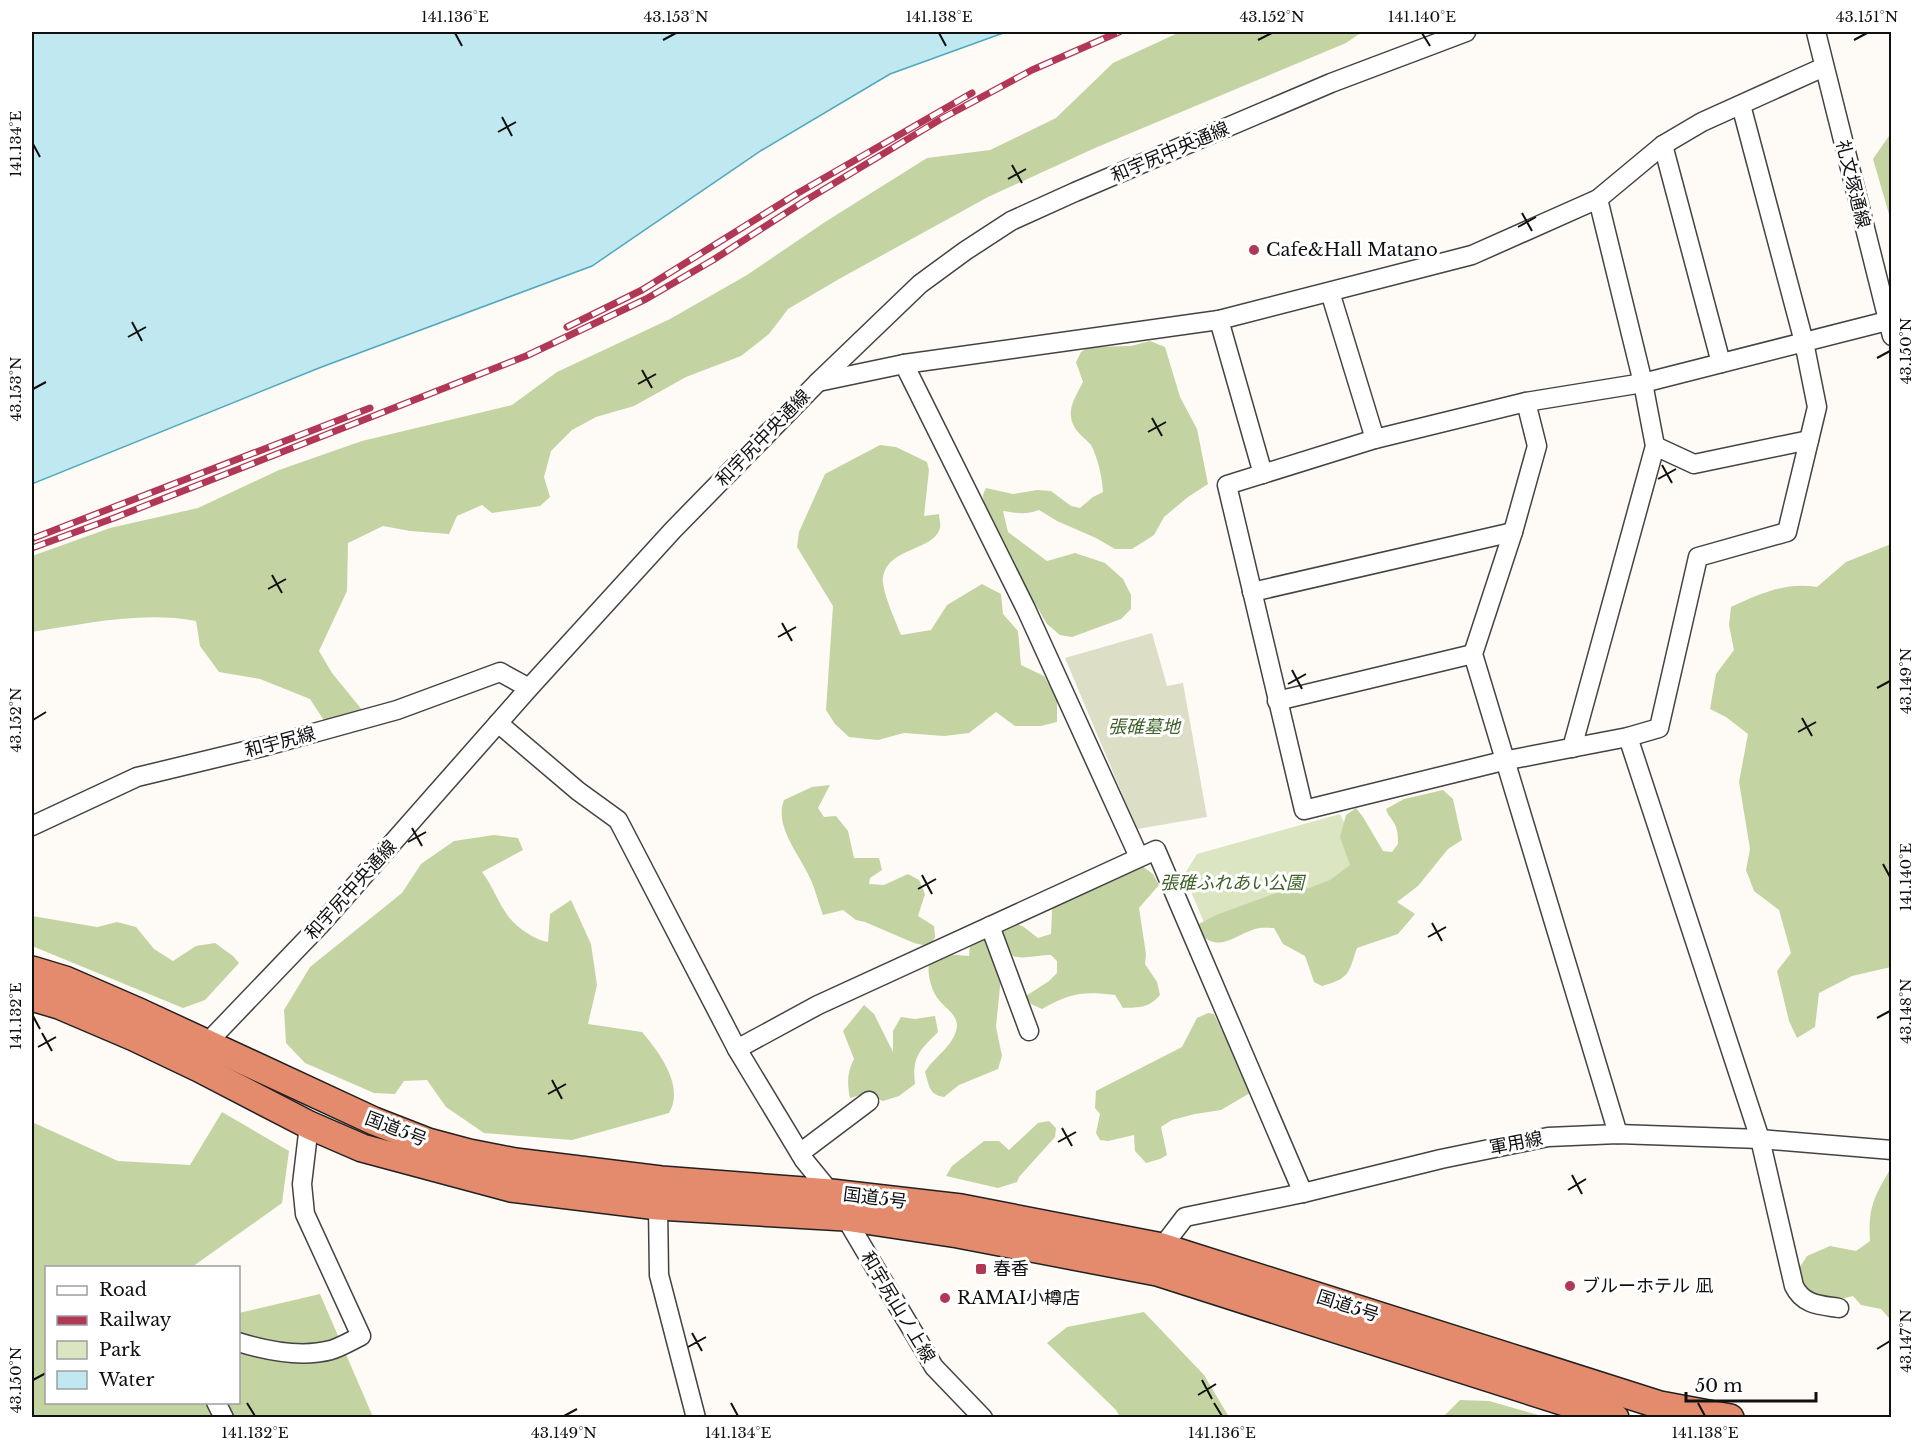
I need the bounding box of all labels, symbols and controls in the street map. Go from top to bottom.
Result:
text: 141.136°E [421,7,489,26]
text: 43.153°N [643,7,709,26]
text: 141.138°E [905,7,973,26]
text: 43.152°N [1239,7,1305,26]
text: 141.140°E [1388,7,1456,26]
text: 43.151°N [1836,7,1898,26]
text: 141.134°E [6,111,25,177]
street label: 和宇尻中央通線 [1108,117,1232,187]
street label: 礼文塚通線 [1831,138,1875,230]
place label: Cafe&Hall Matano [1266,239,1438,261]
marker: Cafe&Hall Matano [1247,243,1261,257]
text: 43.150°N [1896,318,1915,384]
text: 43.153°N [6,356,25,422]
street label: 和宇尻中央通線 [711,385,815,491]
text: 43.149°N [1896,648,1915,714]
text: 43.152°N [6,687,25,753]
park label: 張碓墓地 [1108,716,1182,738]
street label: 和宇尻線 [242,722,318,762]
street label: 和宇尻中央通線 [301,836,401,944]
text: 141.140°E [1896,843,1915,911]
park label: 張碓ふれあい公園 [1160,872,1307,894]
text: 43.148°N [1896,978,1915,1044]
text: 141.132°E [6,982,25,1050]
street label: 国道5号 [362,1107,430,1151]
street label: 軍用線 [1487,1127,1545,1159]
street label: 国道5号 [842,1183,908,1213]
street label: 和宇尻山ノ上線 [856,1247,940,1367]
place label: 春香 [993,1258,1029,1280]
marker: 春香 [974,1262,988,1276]
legend [45,1266,240,1404]
place label: ブルーホテル 凪 [1582,1275,1713,1297]
text: Road [99,1279,147,1301]
marker: ブルーホテル 凪 [1563,1279,1577,1293]
street label: 国道5号 [1314,1286,1382,1326]
place label: RAMAI小樽店 [957,1287,1080,1309]
marker: RAMAI小樽店 [938,1291,952,1305]
text: Railway [99,1309,172,1331]
text: 43.147°N [1896,1309,1915,1373]
text: Park [99,1339,141,1361]
text: 43.150°N [6,1347,25,1413]
scale bar [1686,1365,1816,1403]
text: Water [98,1369,155,1391]
text: 50 m [1695,1375,1743,1397]
text: 141.132°E [221,1423,289,1442]
text: 43.149°N [531,1423,597,1442]
text: 141.134°E [705,1423,771,1442]
text: 141.136°E [1188,1423,1256,1442]
text: 141.138°E [1671,1423,1739,1442]

